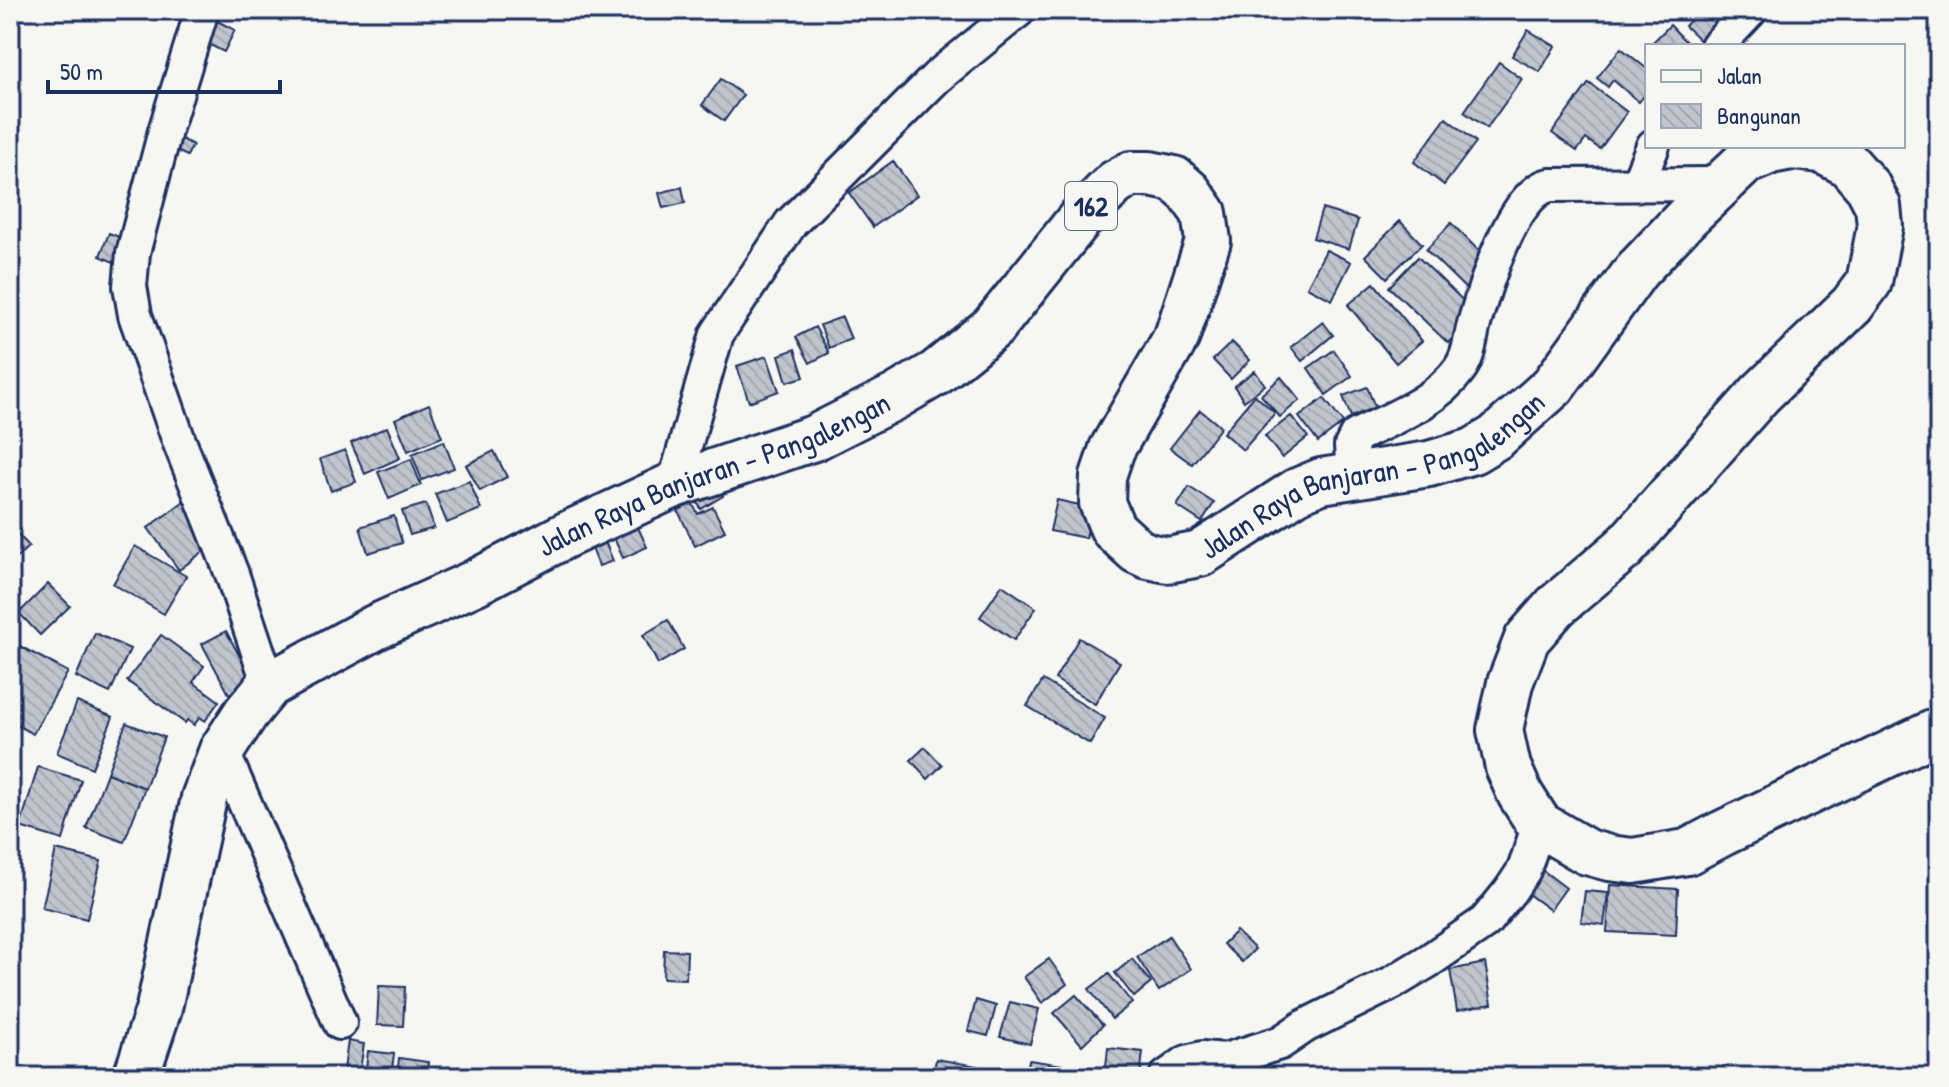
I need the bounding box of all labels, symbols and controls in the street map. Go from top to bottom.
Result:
scale bar [48,44,280,94]
legend [1645,44,1905,148]
text: 50 m [60,55,103,87]
text: Jalan [1717,59,1762,91]
text: Bangunan [1717,99,1801,131]
road number: 162 [1065,182,1117,230]
street label: Jalan Raya Banjaran - Pangalengan [530,382,897,565]
street label: Jalan Raya Banjaran - Pangalengan [1192,382,1553,568]

